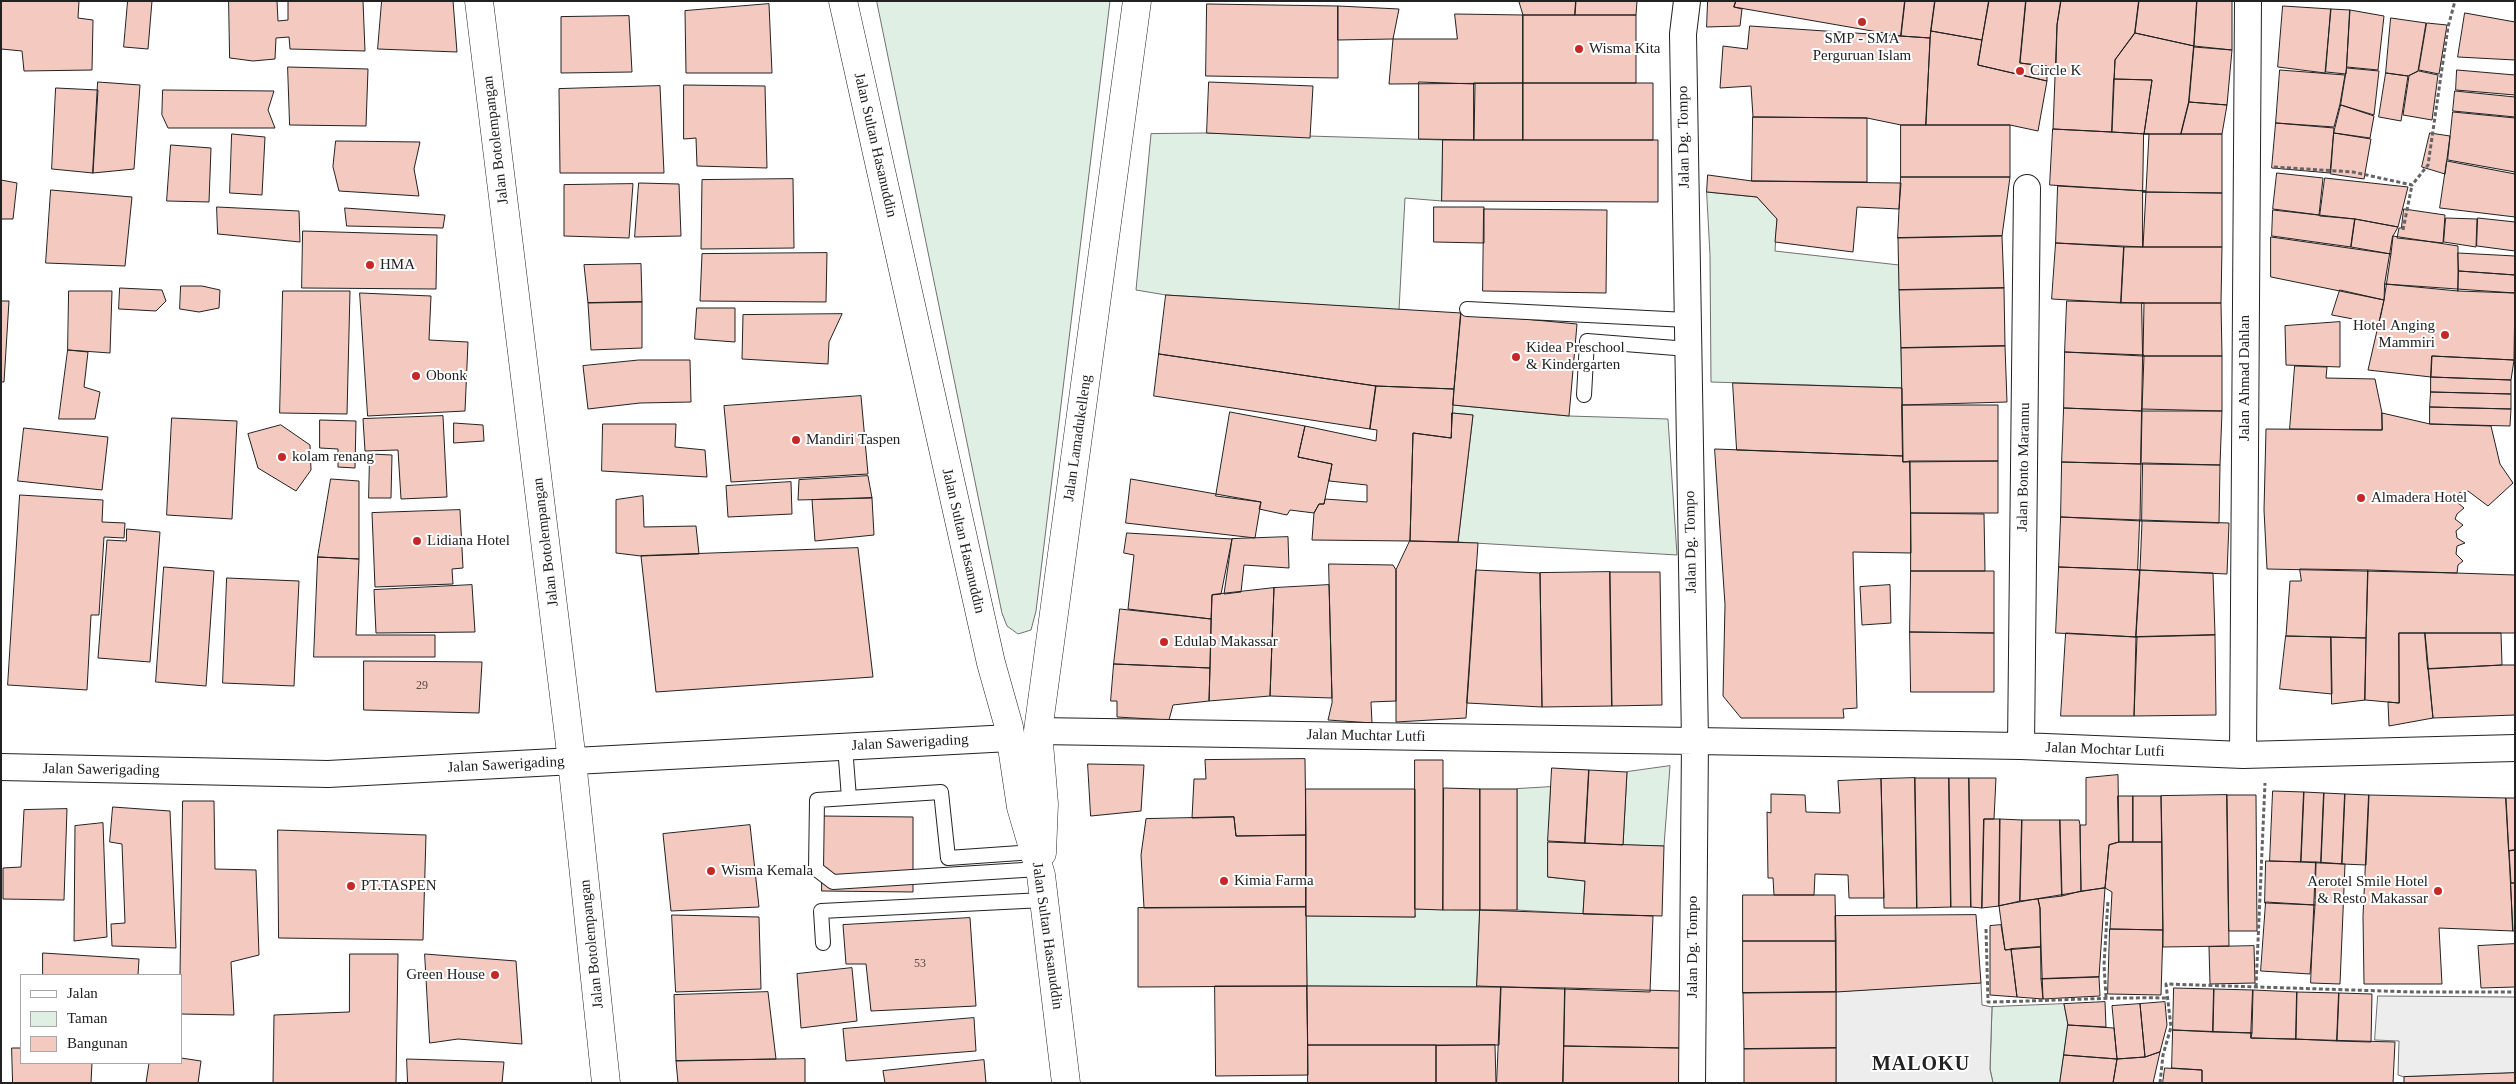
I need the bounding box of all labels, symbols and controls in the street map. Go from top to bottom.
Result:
marker: SMP - SMA Perguruan Islam [1856,16,1868,28]
place label: SMP - SMA Perguruan Islam [1813,30,1911,65]
place label: Wisma Kita [1589,40,1660,58]
marker: Wisma Kita [1573,43,1585,55]
place label: Circle K [2030,62,2081,80]
marker: Circle K [2014,65,2026,77]
street label: Jalan Sultan Hasanuddin [850,71,900,219]
street label: Jalan Botolempangan [479,75,513,205]
street label: Jalan Dg. Tompo [1674,86,1694,188]
place label: HMA [380,256,415,274]
marker: HMA [364,259,376,271]
street label: Jalan Ahmad Dahlan [2236,315,2254,441]
place label: Hotel Anging Mammiri [2353,317,2435,352]
marker: Hotel Anging Mammiri [2439,329,2451,341]
place label: Kidea Preschool & Kindergarten [1526,339,1625,374]
marker: Kidea Preschool & Kindergarten [1510,351,1522,363]
place label: Obonk [426,367,467,385]
marker: Obonk [410,370,422,382]
street label: Jalan Lamadukelleng [1060,373,1096,503]
street label: Jalan Bonto Marannu [2014,402,2034,532]
place label: Mandiri Taspen [806,431,900,449]
marker: Mandiri Taspen [790,434,802,446]
place label: kolam renang [292,448,374,466]
marker: kolam renang [276,451,288,463]
street label: Jalan Sultan Hasanuddin [938,467,988,615]
street label: Jalan Botolempangan [529,477,563,607]
place label: Almadera Hotel [2371,489,2467,507]
street label: Jalan Dg. Tompo [1681,491,1701,593]
marker: Almadera Hotel [2355,492,2367,504]
place label: Lidiana Hotel [427,532,510,550]
marker: Lidiana Hotel [411,535,423,547]
place label: Edulab Makassar [1174,633,1278,651]
marker: Edulab Makassar [1158,636,1170,648]
house number: 29 [416,679,428,693]
street label: Jalan Muchtar Lutfi [1306,726,1426,746]
street label: Jalan Sawerigading [851,731,969,755]
street label: Jalan Mochtar Lutfi [2045,739,2165,761]
street label: Jalan Sawerigading [447,753,565,777]
street label: Jalan Sawerigading [42,760,160,780]
street label: Jalan Sultan Hasanuddin [1028,861,1066,1011]
place label: Wisma Kemala [721,862,813,880]
marker: Wisma Kemala [705,865,717,877]
place label: Kimia Farma [1234,872,1314,890]
place label: Aerotel Smile Hotel & Resto Makassar [2307,873,2428,908]
marker: Kimia Farma [1218,875,1230,887]
place label: PT.TASPEN [361,877,437,895]
street label: Jalan Botolempangan [576,879,608,1009]
marker: PT.TASPEN [345,880,357,892]
marker: Aerotel Smile Hotel & Resto Makassar [2432,885,2444,897]
street label: Jalan Dg. Tompo [1684,896,1702,998]
house number: 53 [914,957,926,971]
place label: Green House [406,966,485,984]
marker: Green House [489,969,501,981]
legend [20,974,182,1064]
text: Jalan [67,985,98,1001]
text: Taman [67,1010,108,1026]
text: Bangunan [67,1035,128,1051]
district label: MALOKU [1871,1053,1971,1077]

